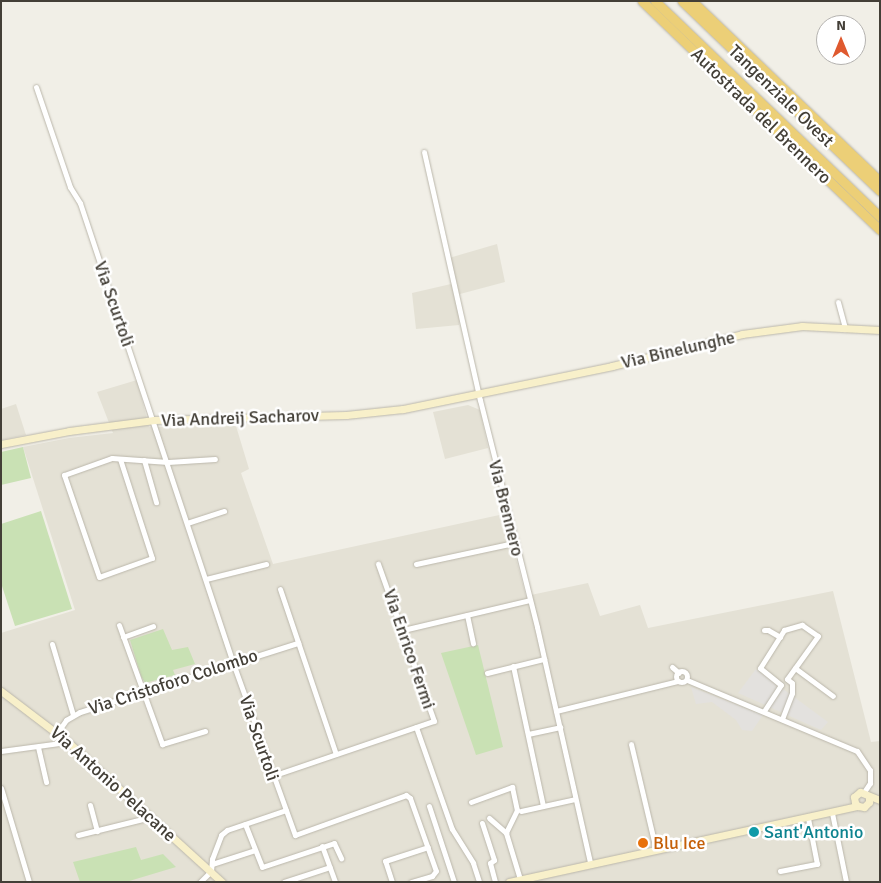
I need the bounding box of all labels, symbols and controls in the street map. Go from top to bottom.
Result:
north arrow [816,15,866,65]
text: N [836,17,846,34]
street label: Tangenziale Ovest [724,40,838,152]
street label: Autostrada del Brennero [686,43,836,189]
street label: Via Scurtoli [89,258,139,350]
street label: Via Binelunghe [619,326,737,374]
street label: Via Andreij Sacharov [161,404,319,432]
street label: Via Brennero [484,458,528,558]
street label: Via Enrico Fermi [378,586,440,712]
street label: Via Cristoforo Colombo [86,644,260,720]
street label: Via Scurtoli [234,692,284,784]
street label: Via Antonio Pelacane [46,722,180,846]
place label: Sant'Antonio [764,821,863,843]
marker: Sant'Antonio [748,826,760,838]
place label: Blu Ice [653,832,705,854]
marker: Blu Ice [637,837,649,849]

